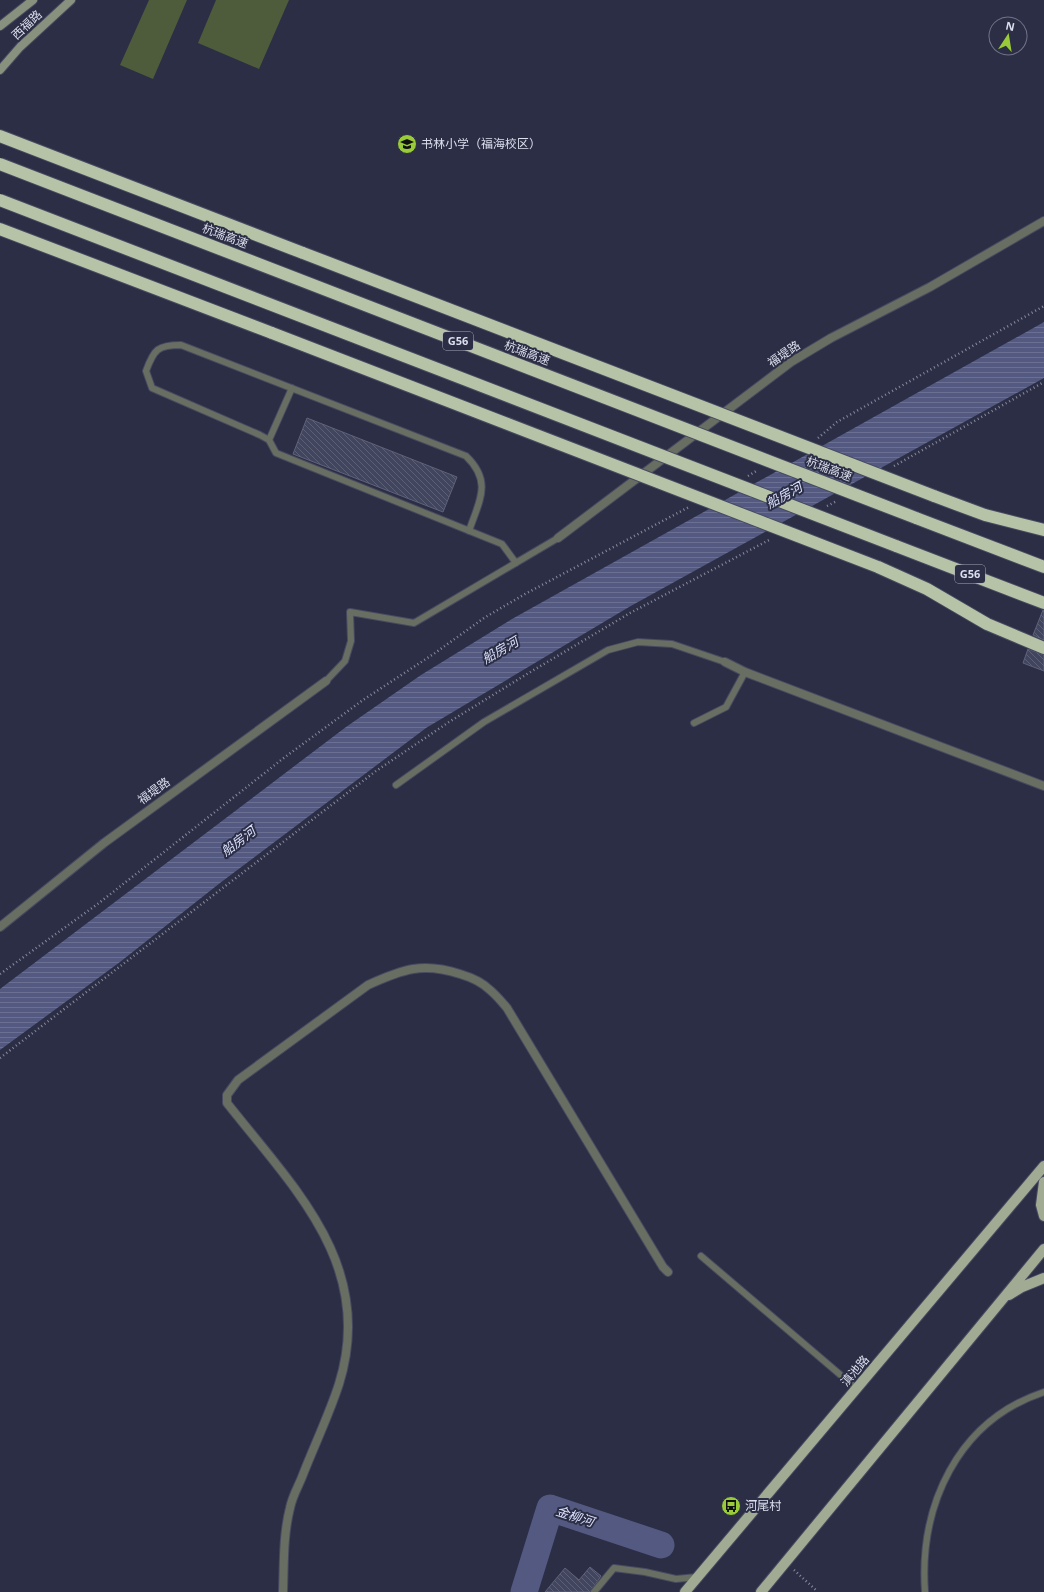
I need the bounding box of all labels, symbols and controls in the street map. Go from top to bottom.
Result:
street label: 西福路 [8,6,46,43]
north arrow [988,16,1028,56]
text: N [1004,17,1016,34]
school or university icon: 书林小学（福海校区） [396,133,418,155]
place label: 书林小学（福海校区） [421,135,541,152]
street label: 杭瑞高速 [200,219,251,252]
road number: G56 [443,332,473,350]
street label: 杭瑞高速 [502,336,553,369]
street label: 福堤路 [764,336,803,371]
street label: 杭瑞高速 [804,452,855,485]
water label: 船房河 [763,476,808,512]
road number: G56 [955,565,985,583]
water label: 船房河 [479,631,524,668]
street label: 福堤路 [134,773,173,808]
water label: 船房河 [217,820,261,860]
street label: 滇池路 [837,1351,873,1390]
bus stop icon: 河尾村 [720,1495,742,1517]
place label: 河尾村 [745,1497,782,1514]
water label: 金柳河 [554,1501,599,1532]

